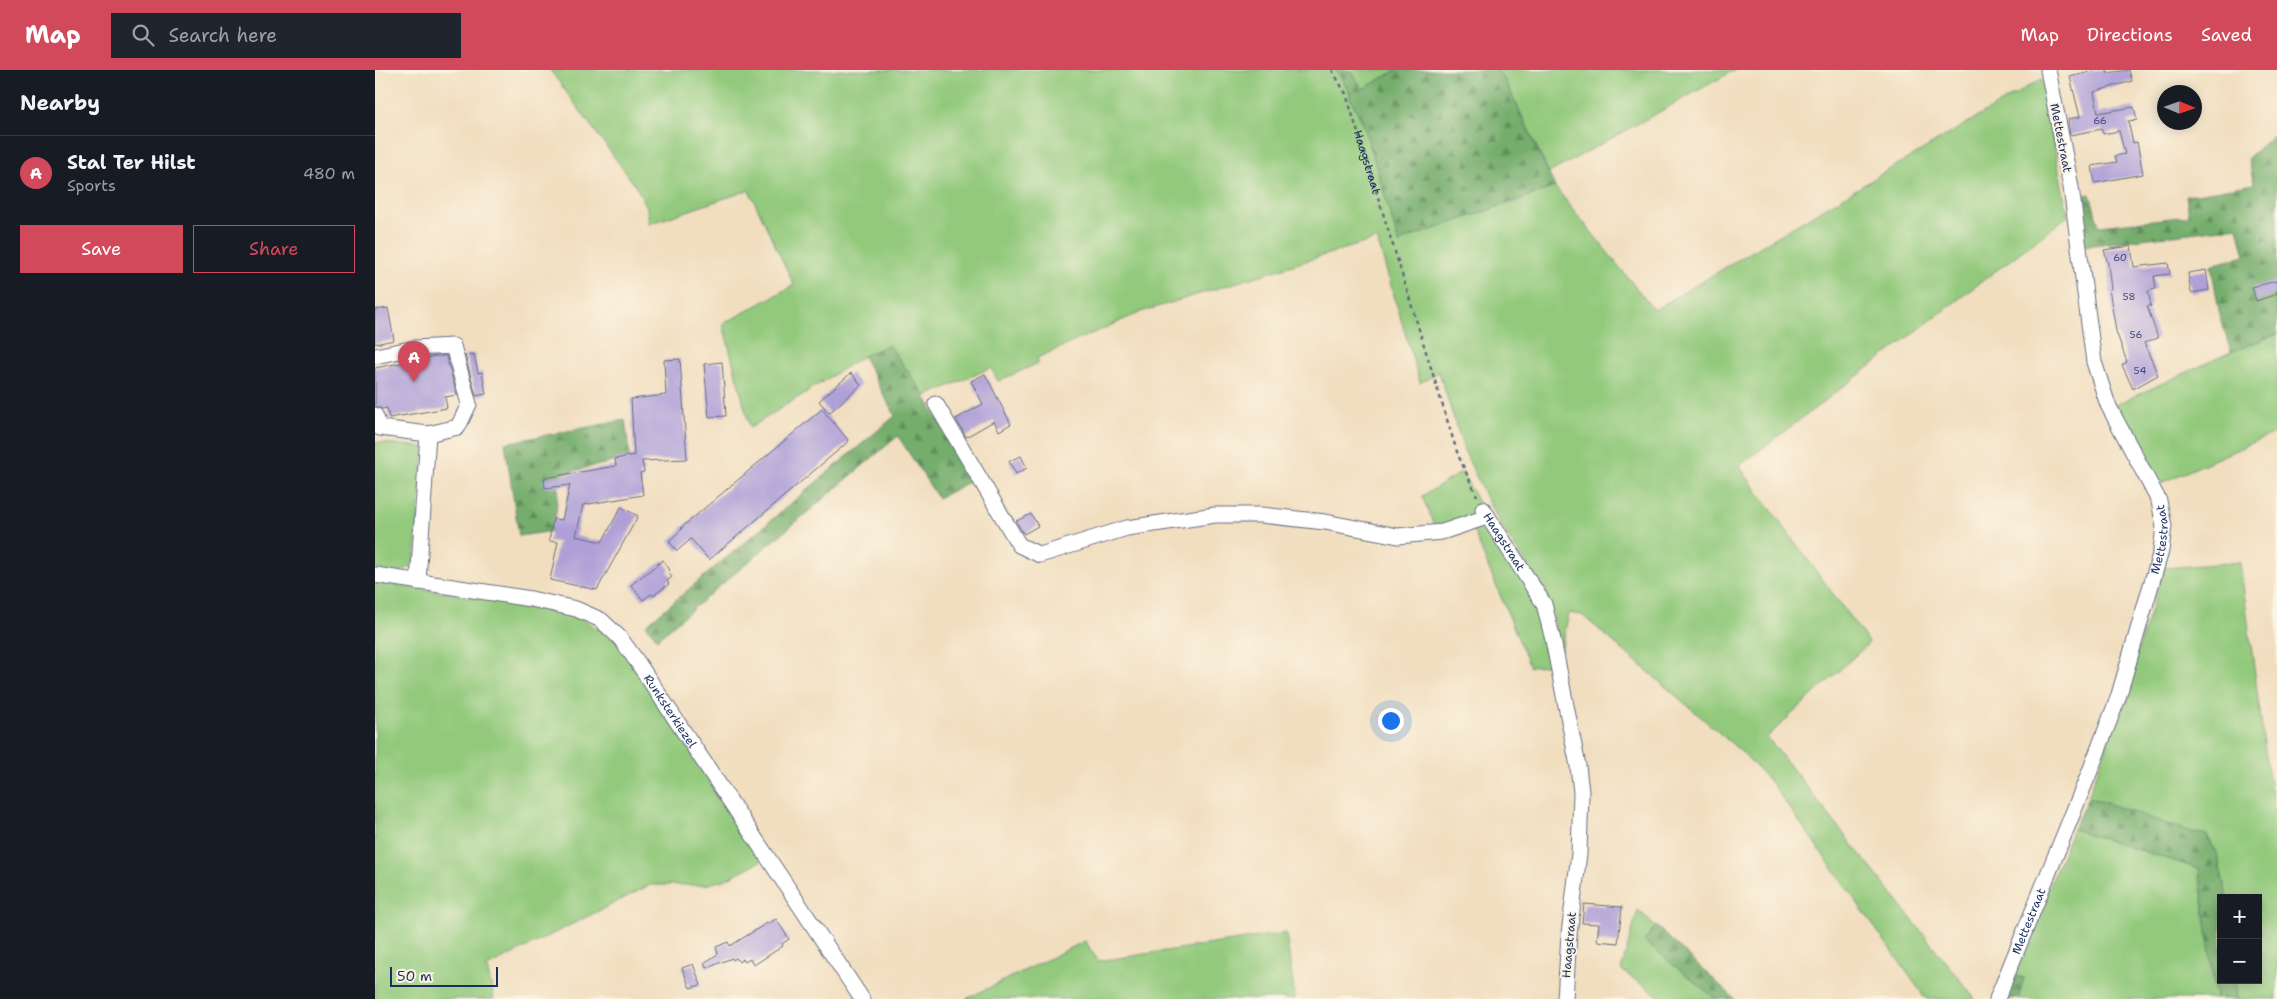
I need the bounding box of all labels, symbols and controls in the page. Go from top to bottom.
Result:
search box [111,13,461,58]
text: Map [25,19,81,51]
icon: search [129,21,157,49]
text: Search here [169,23,277,48]
text: Map [2021,23,2059,47]
text: Directions [2087,23,2173,47]
text: Saved [2201,23,2252,47]
north arrow [2157,85,2202,130]
text: Nearby [20,89,100,117]
street label: Mettestraat [2046,102,2076,174]
house number: 66 [2093,114,2107,127]
street label: Haagstraat [1350,128,1385,196]
text: Stal Ter Hilst [67,150,196,175]
text: A [30,163,42,184]
text: 480 m [303,163,355,184]
text: Sports [67,175,116,196]
button: Save [20,225,183,273]
button: Share [193,225,355,273]
house number: 60 [2113,251,2127,264]
house number: 58 [2123,290,2135,303]
house number: 56 [2130,328,2142,341]
pin: A [398,341,430,382]
house number: 54 [2134,364,2146,377]
street label: Mettestraat [2147,503,2172,576]
street label: Haagstraat [1479,510,1529,574]
street label: Runksterkiezel [640,671,700,751]
your location [1378,708,1404,734]
street label: Mettestraat [2008,886,2049,957]
map controls [2217,894,2262,984]
button: + [2217,894,2262,939]
street label: Haagstraat [1558,911,1580,979]
button: − [2217,939,2262,984]
scale bar [390,964,497,987]
text: 50 m [397,967,432,985]

